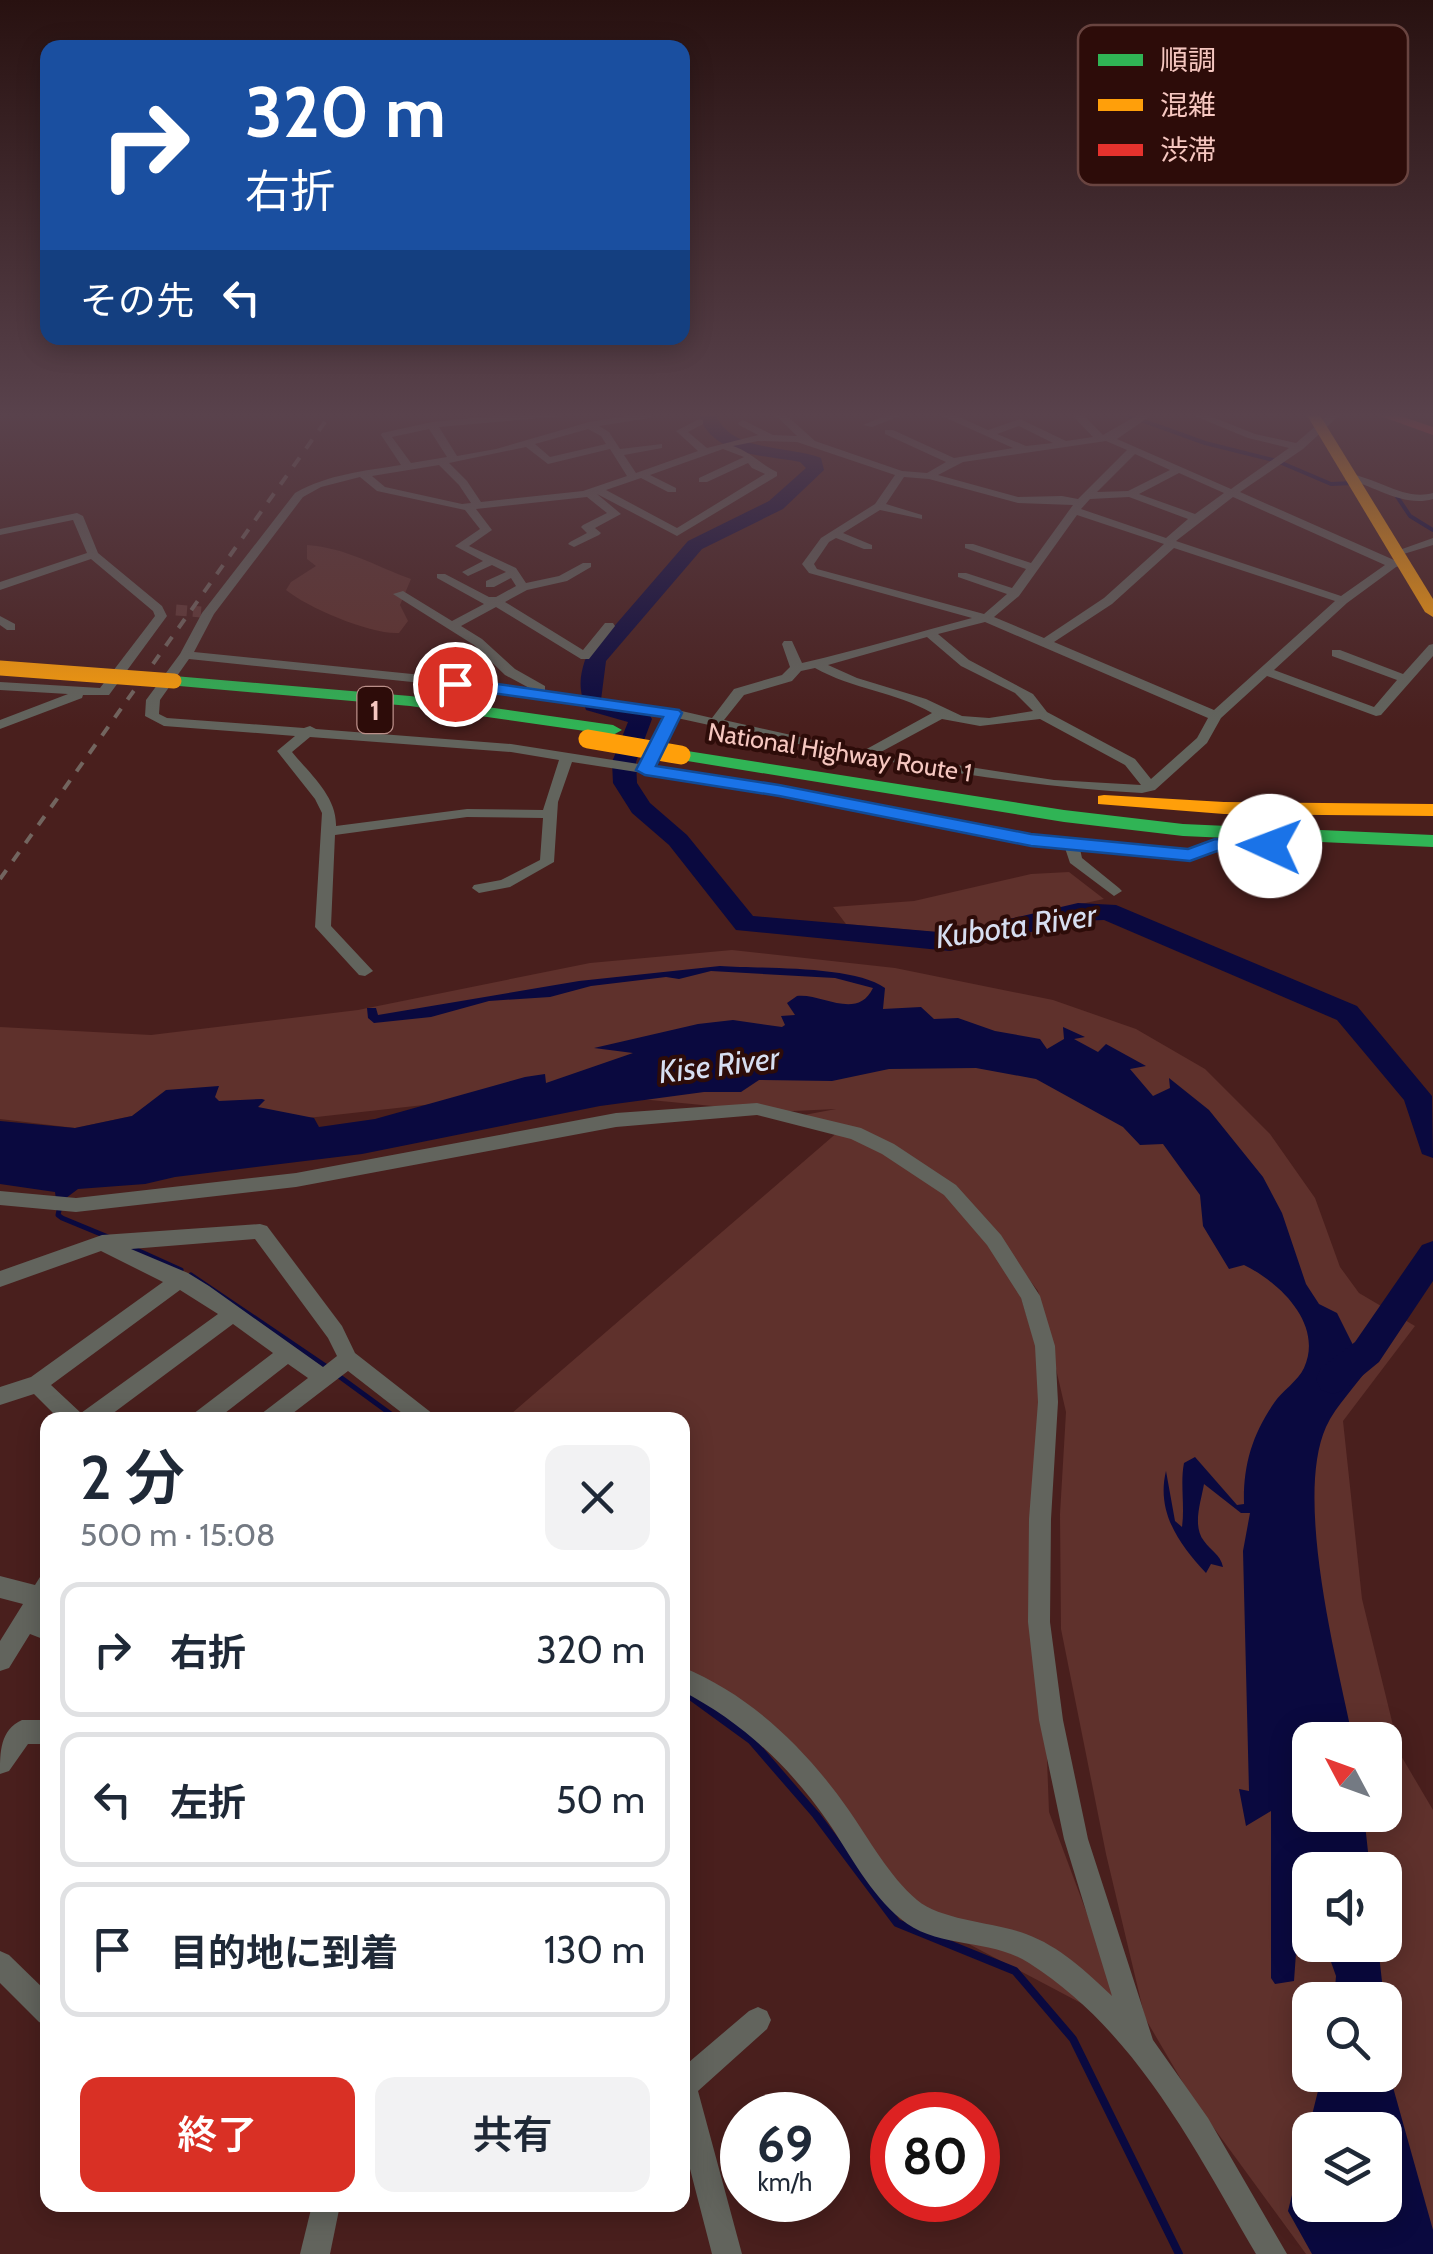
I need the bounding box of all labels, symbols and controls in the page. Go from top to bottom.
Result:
legend [1078,25,1408,185]
text: 順調 [1160,43,1216,77]
text: 320 m [245,69,446,155]
icon: right [80,80,210,210]
text: 混雑 [1160,88,1216,122]
text: 渋滞 [1160,133,1216,167]
text: 右折 [245,164,335,218]
icon: left [214,270,269,325]
text: その先 [80,277,194,324]
pin [413,642,498,727]
icon: arrive [428,657,483,712]
road number: 1 [358,687,392,733]
street label: National Highway Route 1 [706,716,974,788]
position arrow [1218,794,1322,898]
water label: Kubota River [933,895,1100,956]
water label: Kise River [656,1038,783,1091]
text: 2 分 [80,1441,185,1514]
button: close [545,1445,650,1550]
text: 500 m · 15:08 [80,1515,275,1554]
icon: right [85,1622,140,1677]
text: 320 m [536,1626,645,1673]
text: 右折 [170,1629,246,1676]
north arrow [1292,1722,1402,1832]
map controls [1292,1722,1402,2222]
icon: left [85,1772,140,1827]
text: 50 m [556,1776,645,1823]
text: 左折 [170,1779,246,1826]
button: sound [1292,1852,1402,1962]
icon: arrive [85,1922,140,1977]
text: 130 m [544,1926,645,1973]
text: 目的地に到着 [170,1929,398,1976]
button: search [1292,1982,1402,2092]
button: 終了 [80,2077,355,2192]
button: 共有 [375,2077,650,2192]
speed limit sign: 80 [870,2092,1000,2222]
button: layers [1292,2112,1402,2222]
text: 69 [757,2114,813,2175]
text: km/h [758,2167,812,2197]

